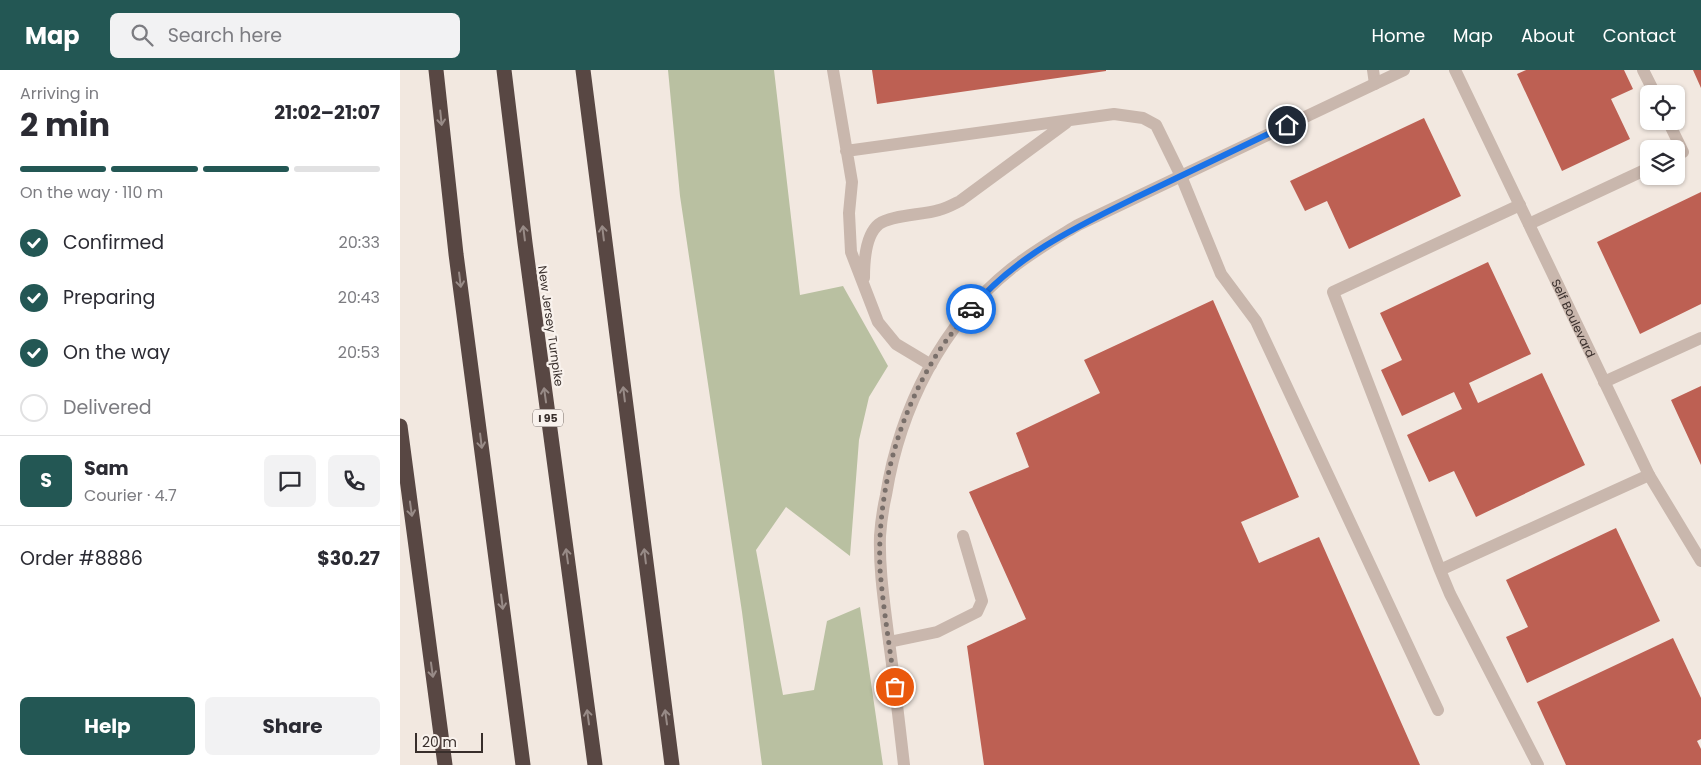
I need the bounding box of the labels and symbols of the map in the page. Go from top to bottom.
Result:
pin [1266,104,1308,146]
one-way arrow [437,110,446,126]
one-way arrow [519,226,529,242]
one-way arrow [598,226,608,242]
street label: New Jersey Turnpike [534,264,568,388]
one-way arrow [455,272,465,288]
street label: Self Boulevard [1548,276,1600,360]
courier [946,284,996,334]
one-way arrow [540,387,550,403]
one-way arrow [619,387,629,403]
road number: I 95 [533,409,563,426]
one-way arrow [476,433,486,449]
one-way arrow [406,501,416,517]
one-way arrow [562,548,572,564]
one-way arrow [640,548,650,564]
one-way arrow [497,594,507,610]
one-way arrow [427,662,437,678]
pin [874,666,916,708]
one-way arrow [583,709,593,725]
one-way arrow [661,709,671,725]
scale bar [415,730,482,753]

